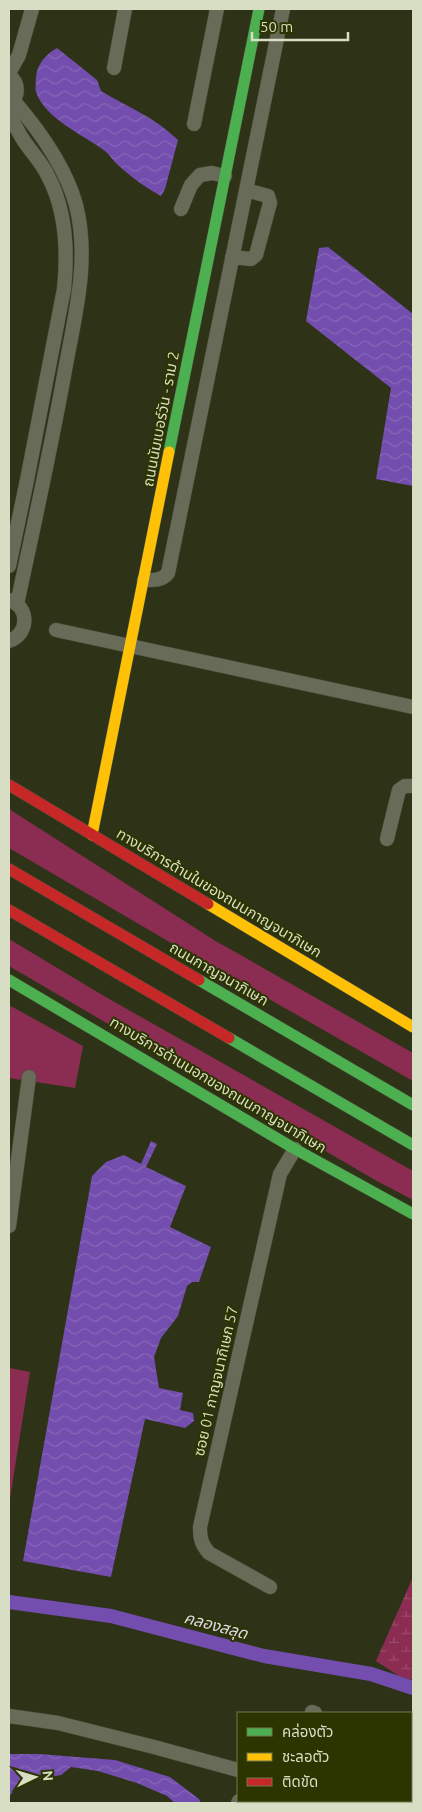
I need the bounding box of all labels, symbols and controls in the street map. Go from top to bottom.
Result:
scale bar [252,10,348,42]
text: 50 m [260,18,293,35]
street label: ถนนนัมเบอร์วัน - ราม 2 [139,350,182,488]
street label: ทางบริการด้านในของถนนกาญจนาภิเษก [114,824,325,961]
street label: ถนนกาญจนาภิเษก [167,938,272,1009]
street label: ทางบริการด้านนอกของถนนกาญจนาภิเษก [107,1013,330,1156]
street label: ซอย 01 กาญจนากิเษก 57 [190,1304,241,1458]
water label: คลองสลุด [182,1608,251,1644]
legend [237,1712,412,1802]
text: คล่องตัว [282,1723,333,1740]
text: ชะลอตัว [282,1748,329,1765]
north arrow [10,1752,60,1802]
text: N [40,1770,56,1782]
text: ติดขัด [282,1773,318,1790]

